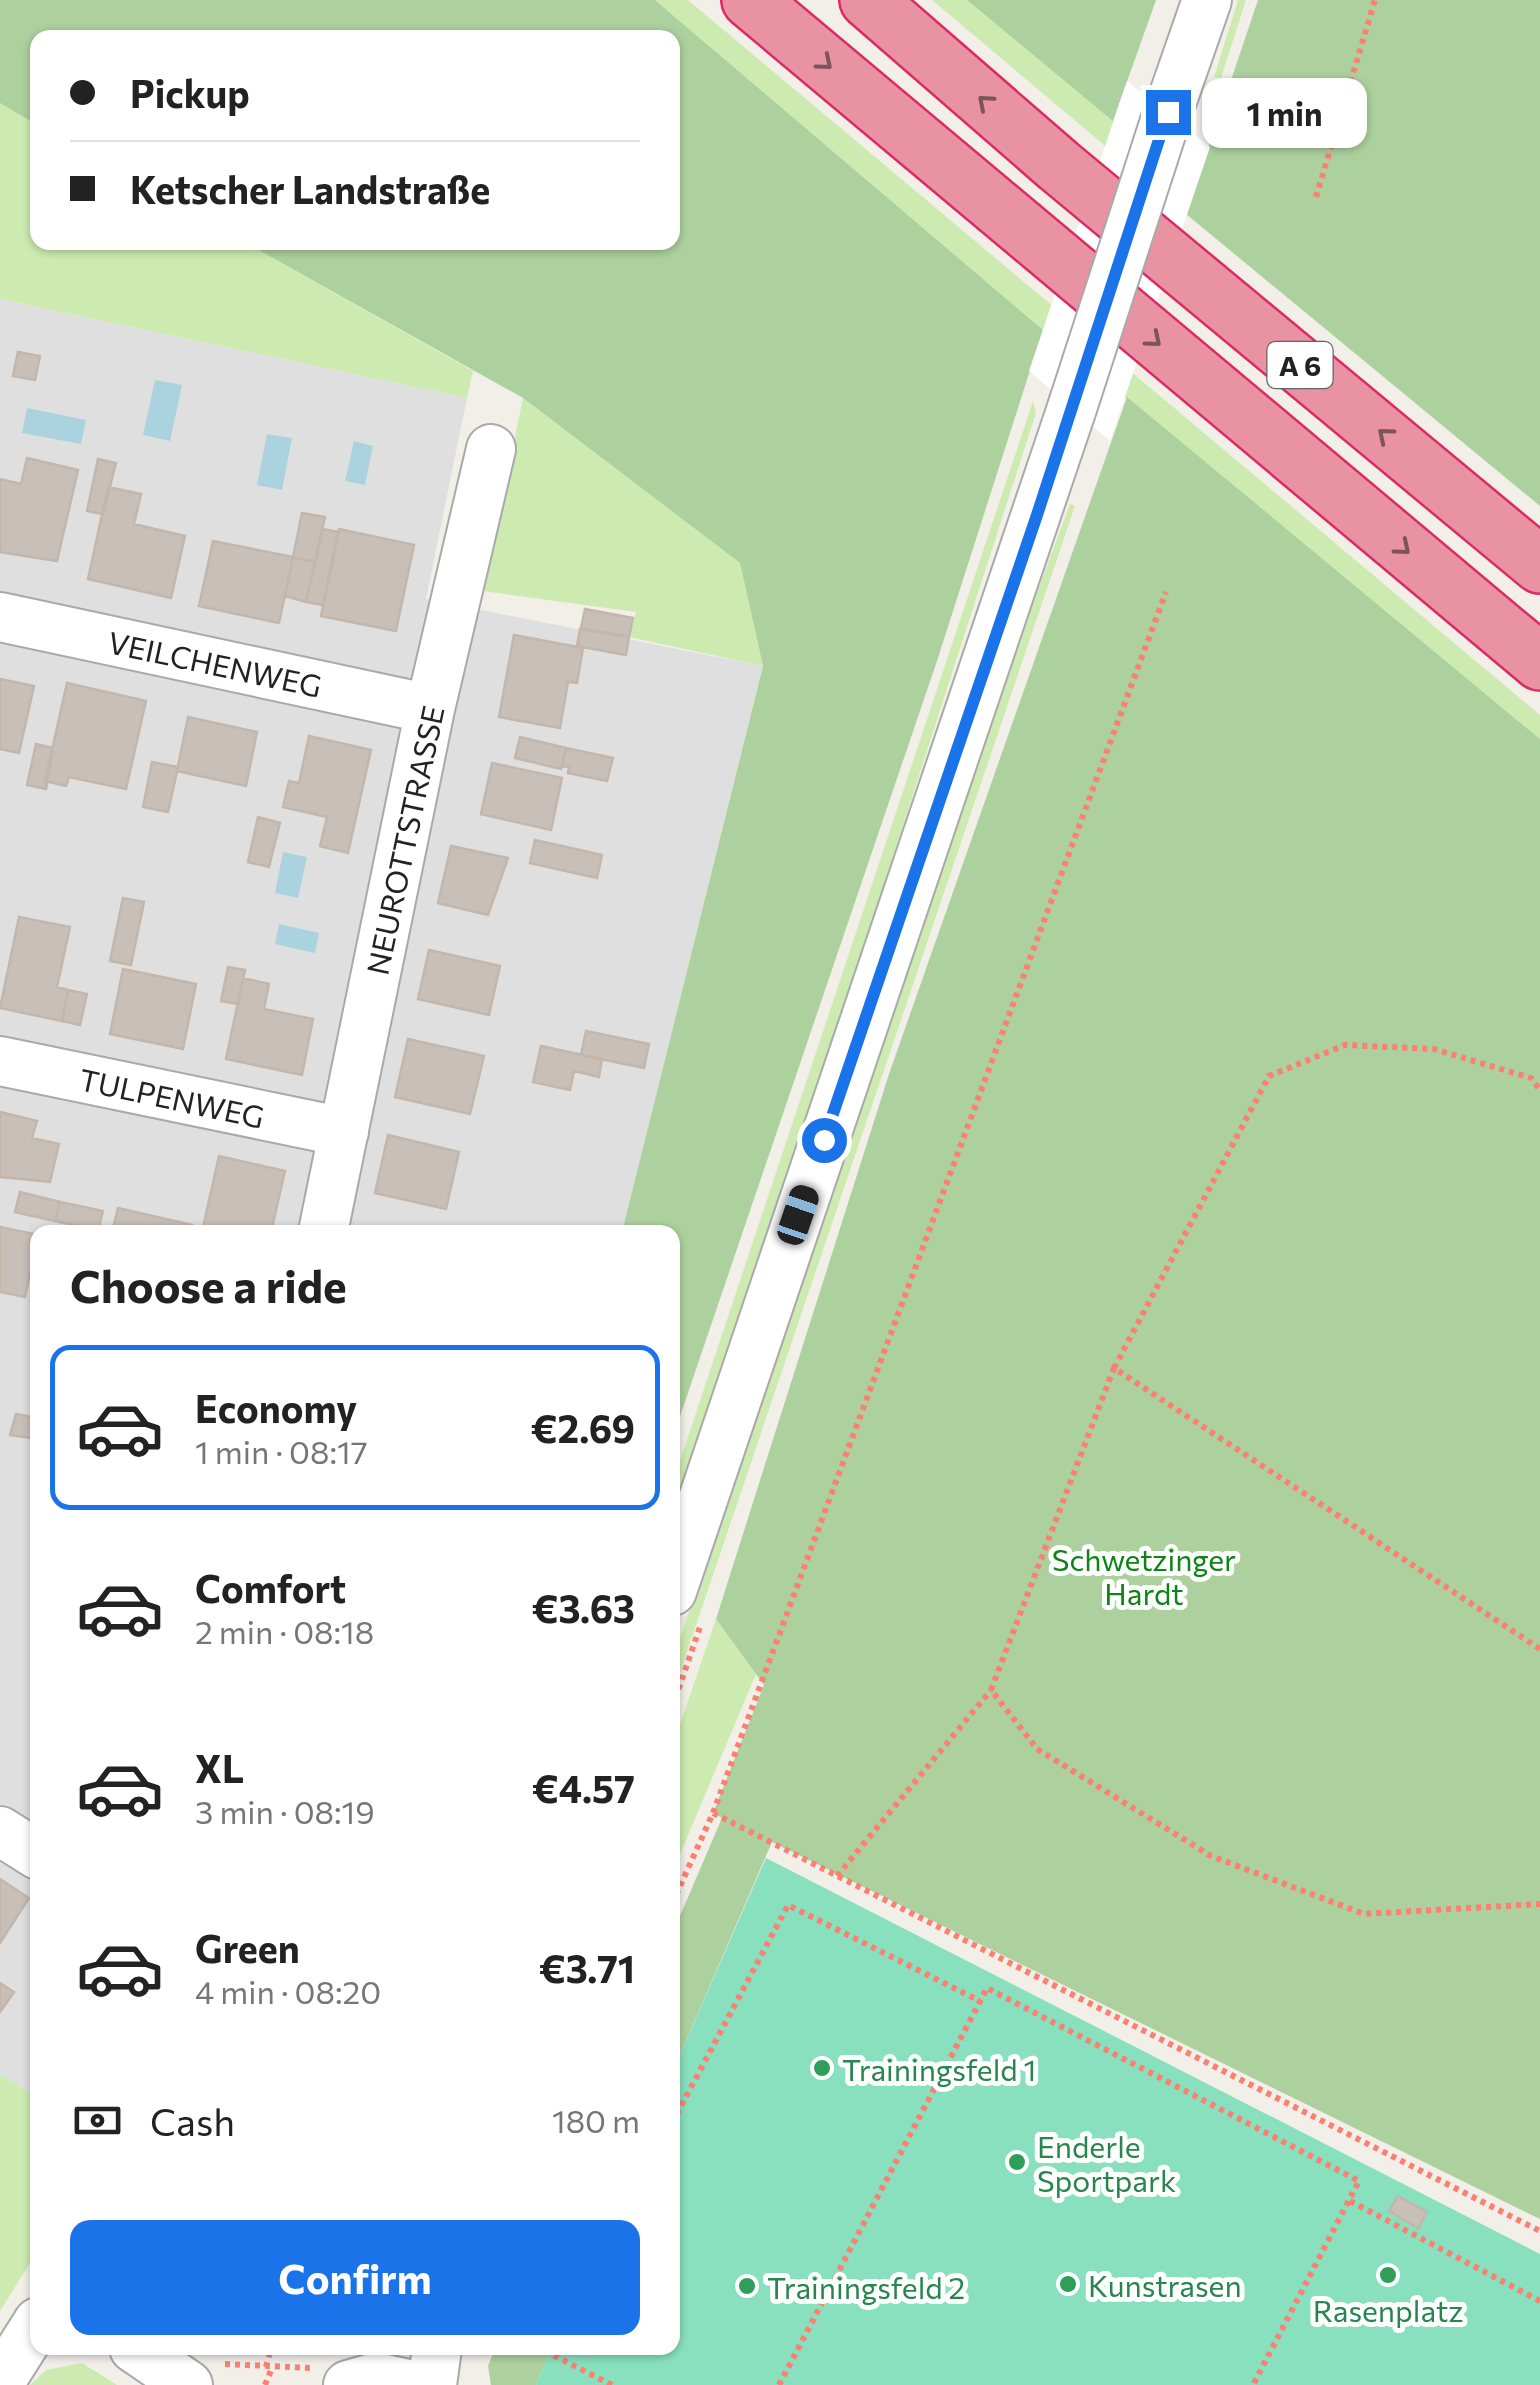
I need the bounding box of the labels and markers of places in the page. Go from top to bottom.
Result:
place label: Trainingsfeld 1 [842,2050,1036,2087]
marker: Trainingsfeld 1 [811,2057,833,2079]
place label: Enderle Sportpark [1037,2127,1176,2198]
marker: Enderle Sportpark [1006,2151,1028,2173]
marker: Rasenplatz [1377,2264,1399,2286]
place label: Kunstrasen [1088,2266,1242,2303]
place label: Trainingsfeld 2 [767,2268,965,2305]
marker: Kunstrasen [1057,2273,1079,2295]
marker: Trainingsfeld 2 [736,2275,758,2297]
place label: Rasenplatz [1313,2291,1463,2328]

